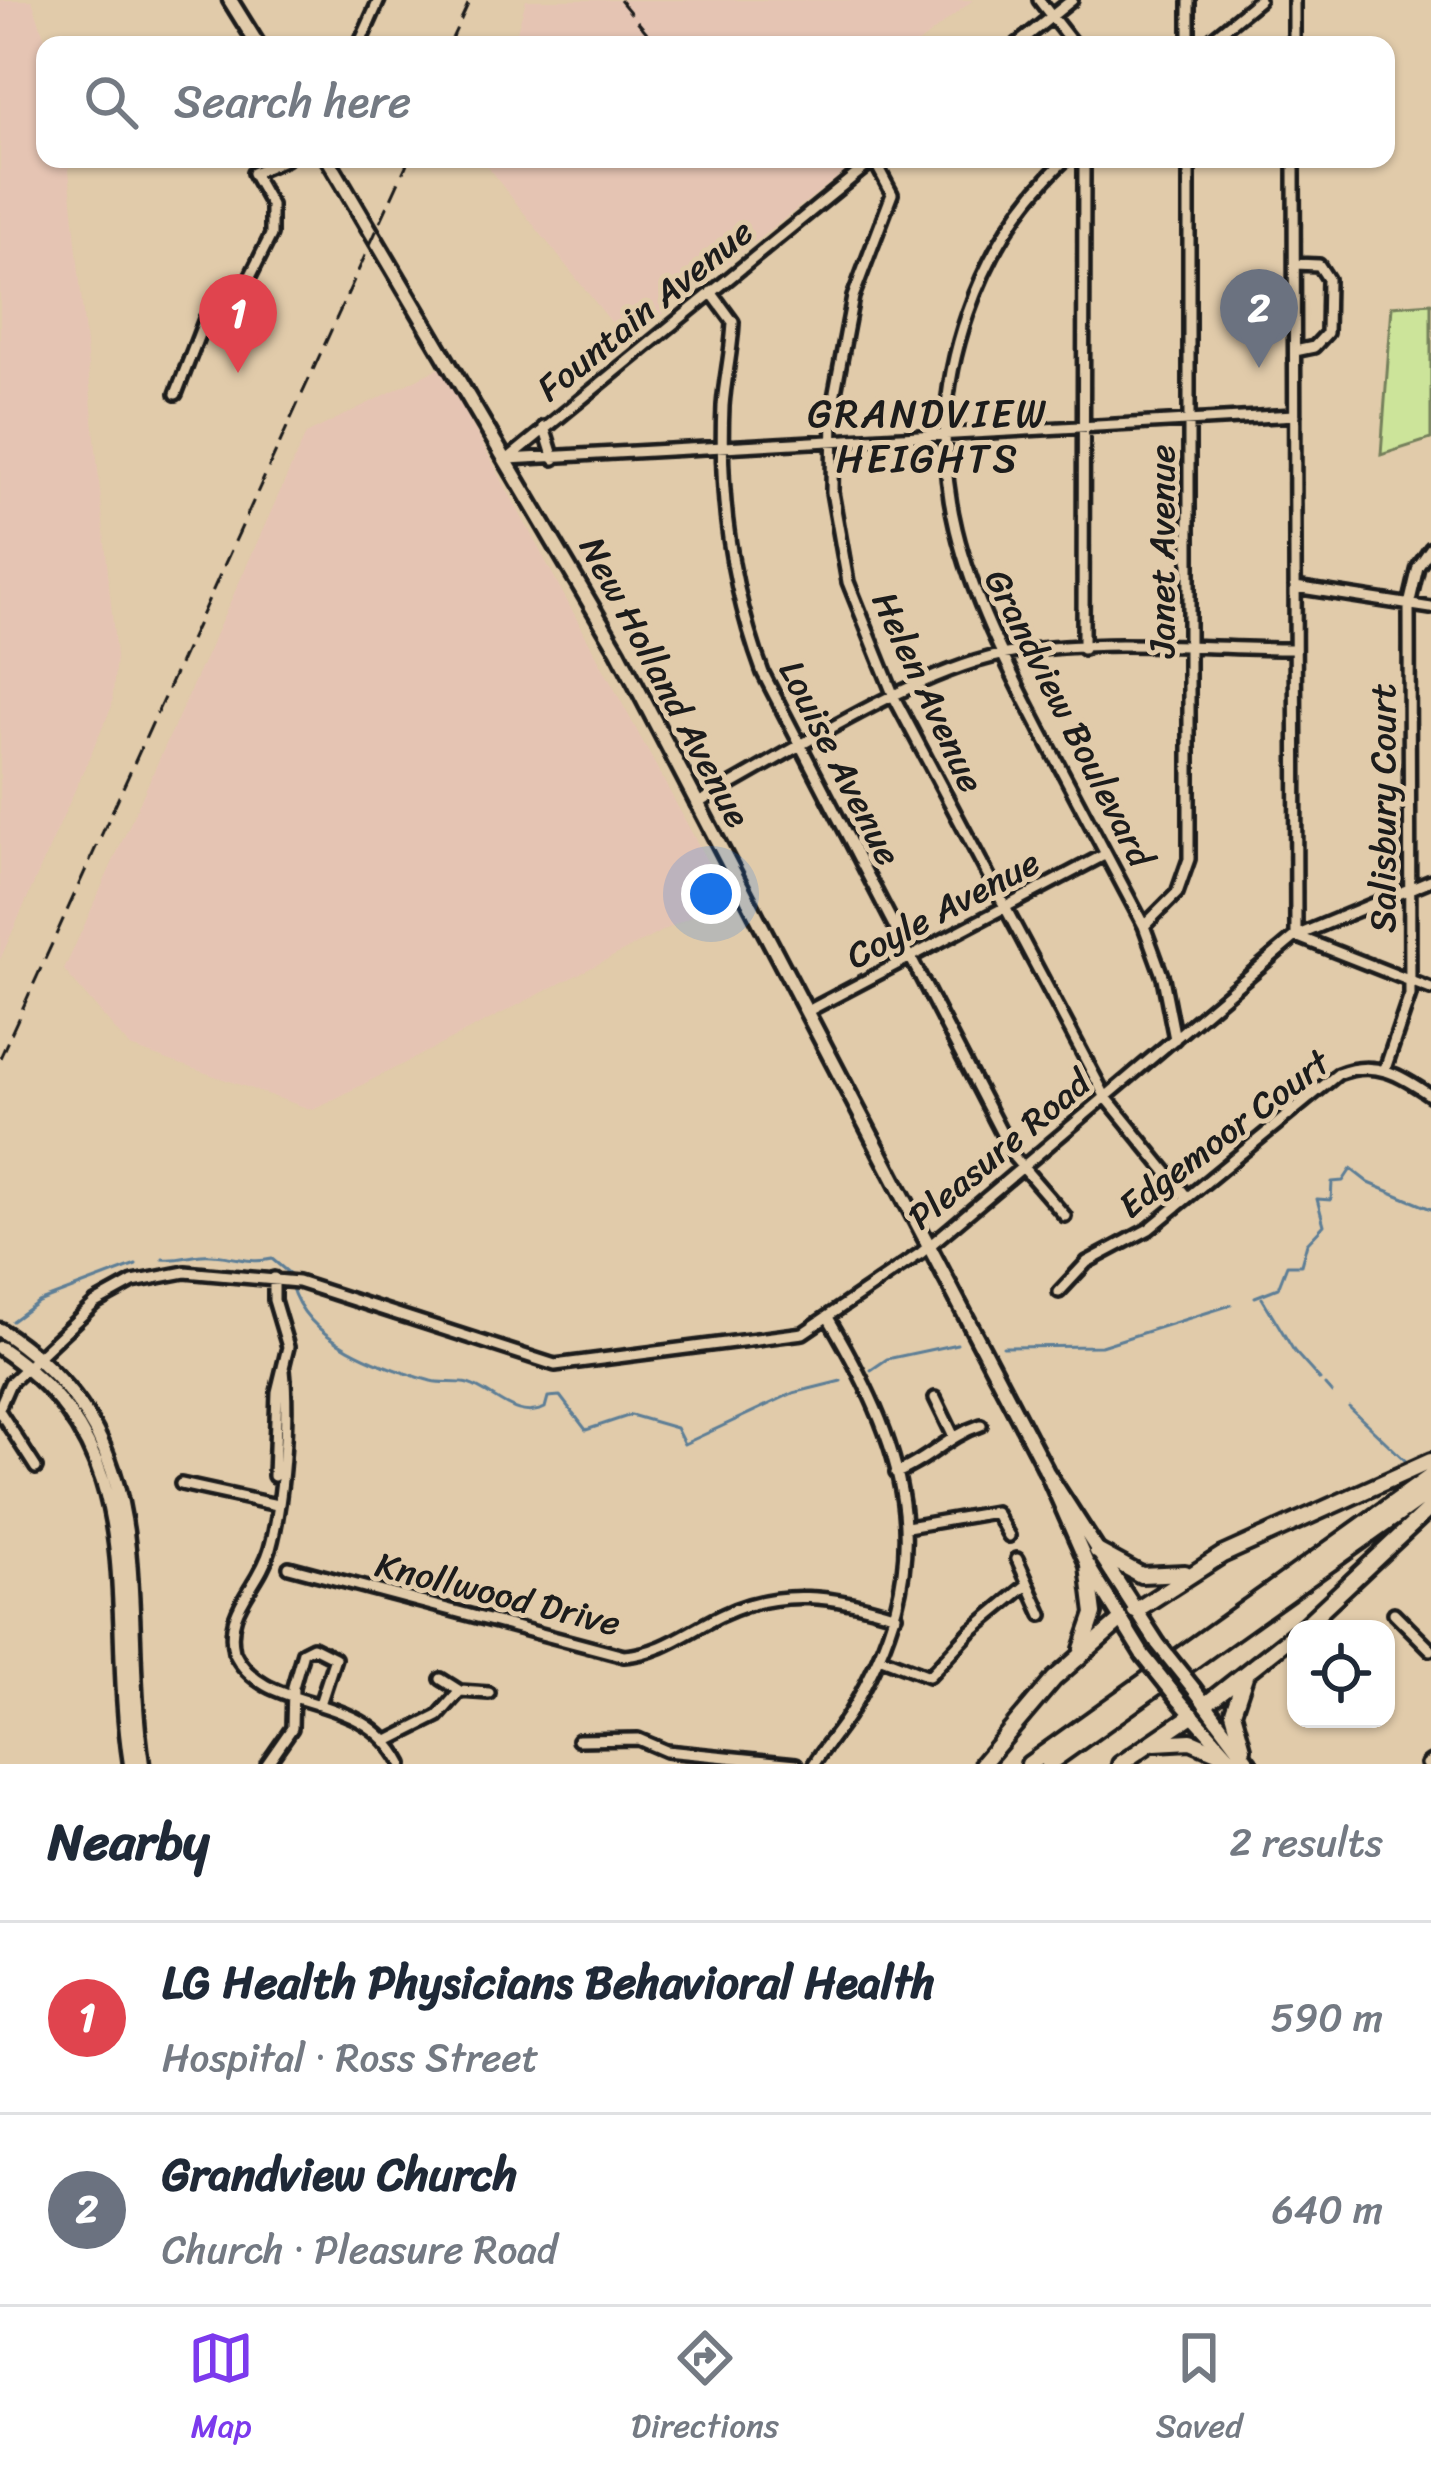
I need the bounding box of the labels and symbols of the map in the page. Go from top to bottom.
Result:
street label: Fountain Avenue [522,202,768,418]
pin: 2 [1220,269,1298,368]
pin: 1 [199,274,277,373]
district label: GRANDVIEW HEIGHTS [807,379,1049,493]
street label: Janet Avenue [1130,445,1194,659]
street label: New Holland Avenue [561,525,769,839]
street label: Grandview Boulevard [966,557,1173,881]
street label: Helen Avenue [853,580,1003,804]
street label: Louise Avenue [760,648,920,878]
street label: Salisbury Court [1351,683,1415,933]
street label: Coyle Avenue [834,831,1052,987]
your location [681,864,741,924]
street label: Edgemoor Court [1104,1031,1345,1236]
street label: Pleasure Road [892,1051,1108,1247]
street label: Knollwood Drive [369,1533,627,1655]

